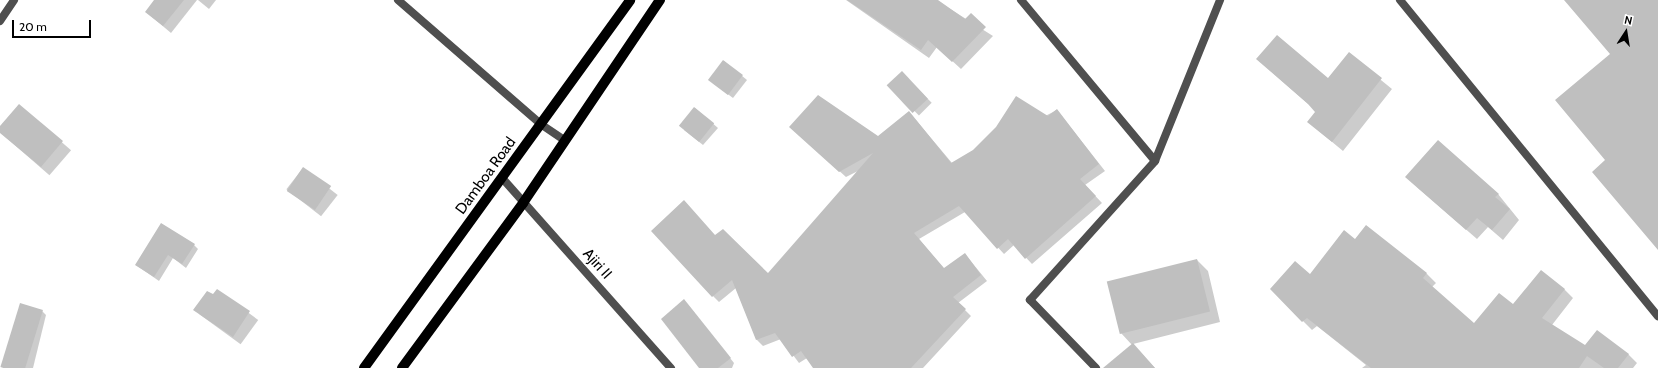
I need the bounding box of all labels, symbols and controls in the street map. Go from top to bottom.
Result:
scale bar [14,12,93,38]
north arrow [1606,12,1646,52]
text: N [1623,13,1634,28]
text: 20 m [19,19,47,34]
street label: Damboa Road [452,134,520,218]
street label: Ajiri II [579,245,615,283]

